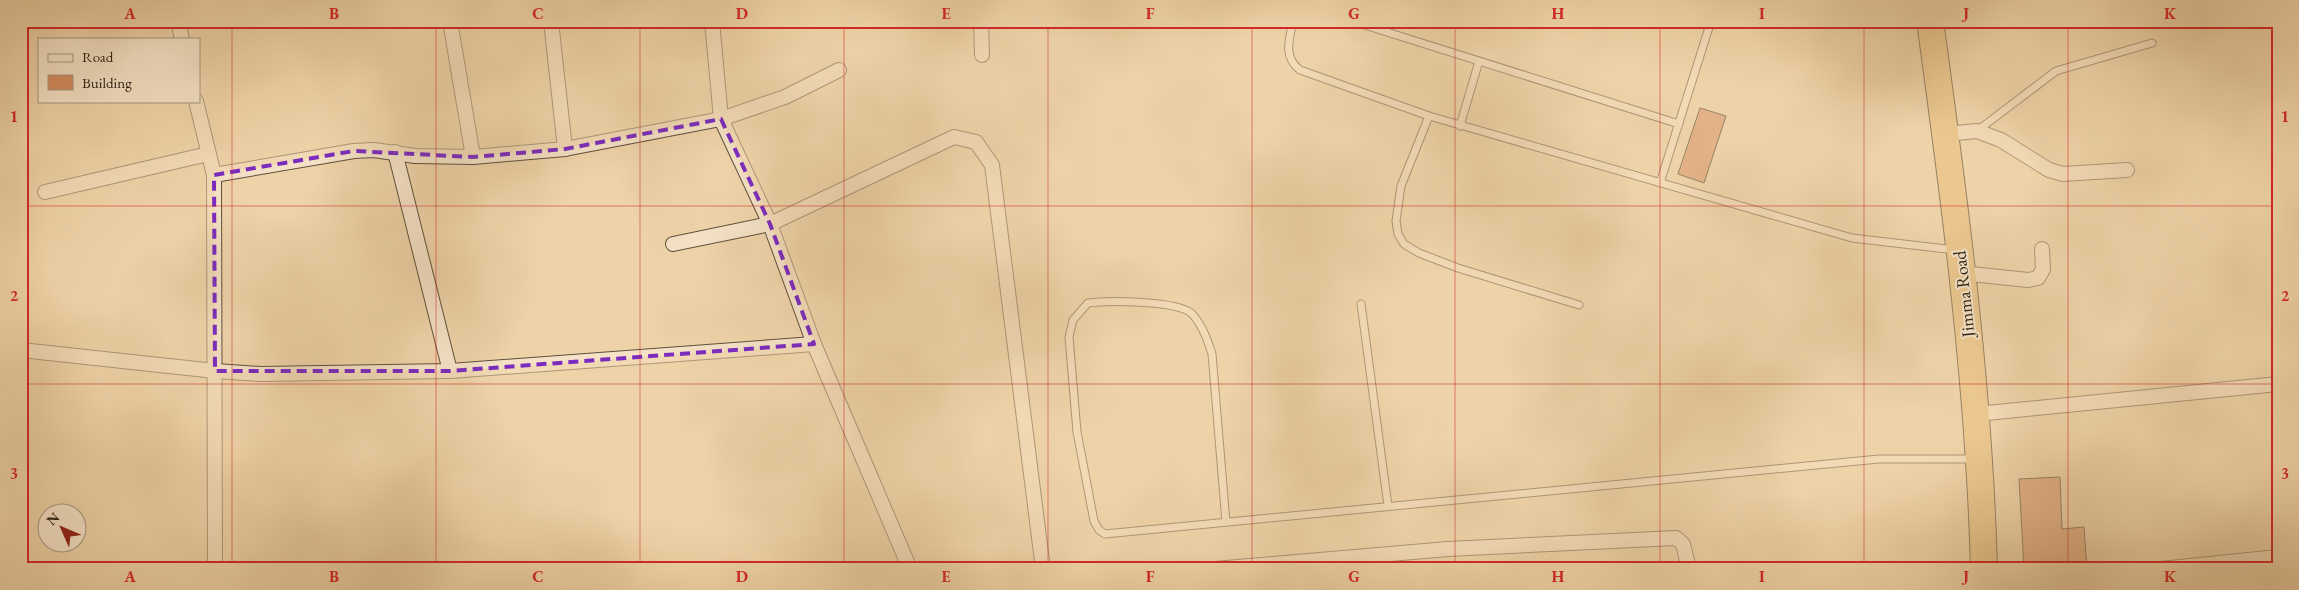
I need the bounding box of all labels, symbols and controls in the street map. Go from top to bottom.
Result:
text: A [123,3,136,24]
text: B [329,3,339,24]
text: C [532,3,544,24]
text: D [736,3,748,24]
text: E [941,3,951,24]
text: F [1146,3,1155,24]
text: G [1348,3,1360,24]
text: H [1552,3,1565,24]
text: I [1759,3,1765,24]
text: J [1961,3,1969,24]
text: K [2164,3,2177,24]
legend [38,38,200,102]
text: Road [82,47,114,66]
text: Building [82,73,132,92]
text: 1 [10,106,18,127]
text: 1 [2281,106,2289,127]
street label: Jimma Road [1947,249,1980,341]
text: 2 [10,285,19,306]
text: 2 [2281,285,2290,306]
text: 3 [10,463,18,484]
text: 3 [2281,463,2289,484]
north arrow [38,502,88,552]
text: N [42,508,64,529]
text: A [123,566,136,587]
text: B [329,566,339,587]
text: C [532,566,544,587]
text: D [736,566,748,587]
text: E [941,566,951,587]
text: F [1146,566,1155,587]
text: G [1348,566,1360,587]
text: H [1552,566,1565,587]
text: I [1759,566,1765,587]
text: J [1961,566,1969,587]
text: K [2164,566,2177,587]

